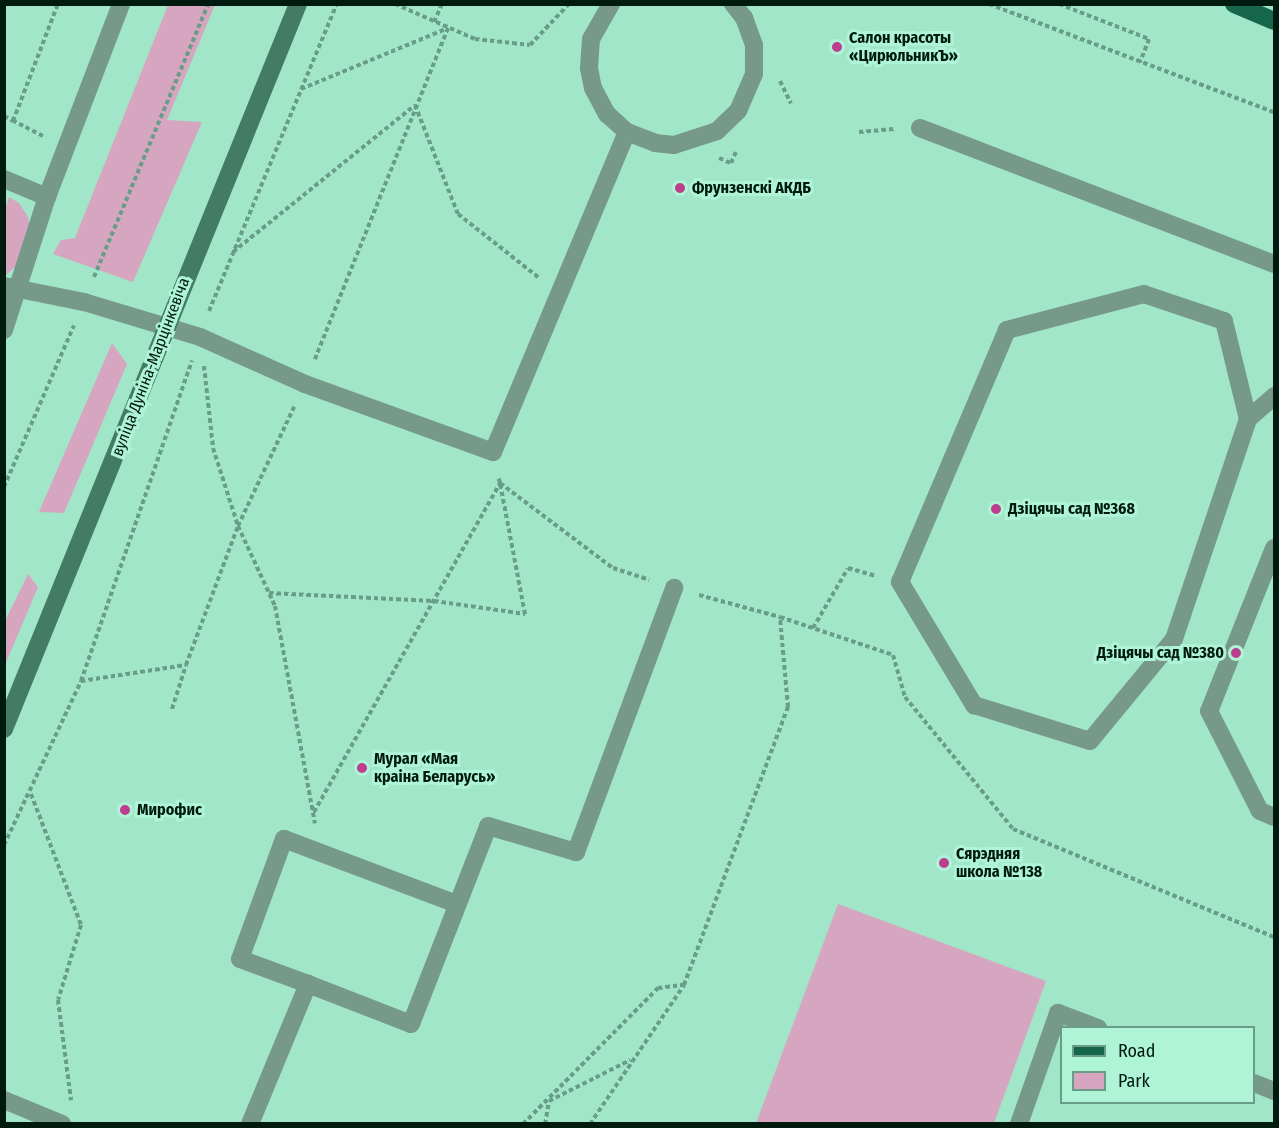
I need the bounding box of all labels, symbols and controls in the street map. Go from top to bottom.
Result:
place label: Салон красоты «ЦирюльникЪ» [849,28,958,66]
marker: Салон красоты «ЦирюльникЪ» [830,40,844,54]
place label: Фрунзенскі АКДБ [692,178,811,198]
marker: Фрунзенскі АКДБ [673,181,687,195]
street label: вуліца Дуніна-Марцінкевіча [108,275,194,459]
place label: Дзіцячы сад №368 [1008,499,1135,519]
marker: Дзіцячы сад №368 [989,502,1003,516]
place label: Дзіцячы сад №380 [1097,643,1224,663]
marker: Дзіцячы сад №380 [1229,646,1243,660]
place label: Мурал «Мая краіна Беларусь» [374,749,495,787]
marker: Мурал «Мая краіна Беларусь» [355,761,369,775]
place label: Мирофис [137,800,202,820]
marker: Мирофис [118,803,132,817]
place label: Сярэдняя школа №138 [956,844,1042,882]
marker: Сярэдняя школа №138 [937,856,951,870]
legend [1060,1026,1255,1104]
text: Road [1118,1040,1155,1062]
text: Park [1118,1070,1150,1092]

